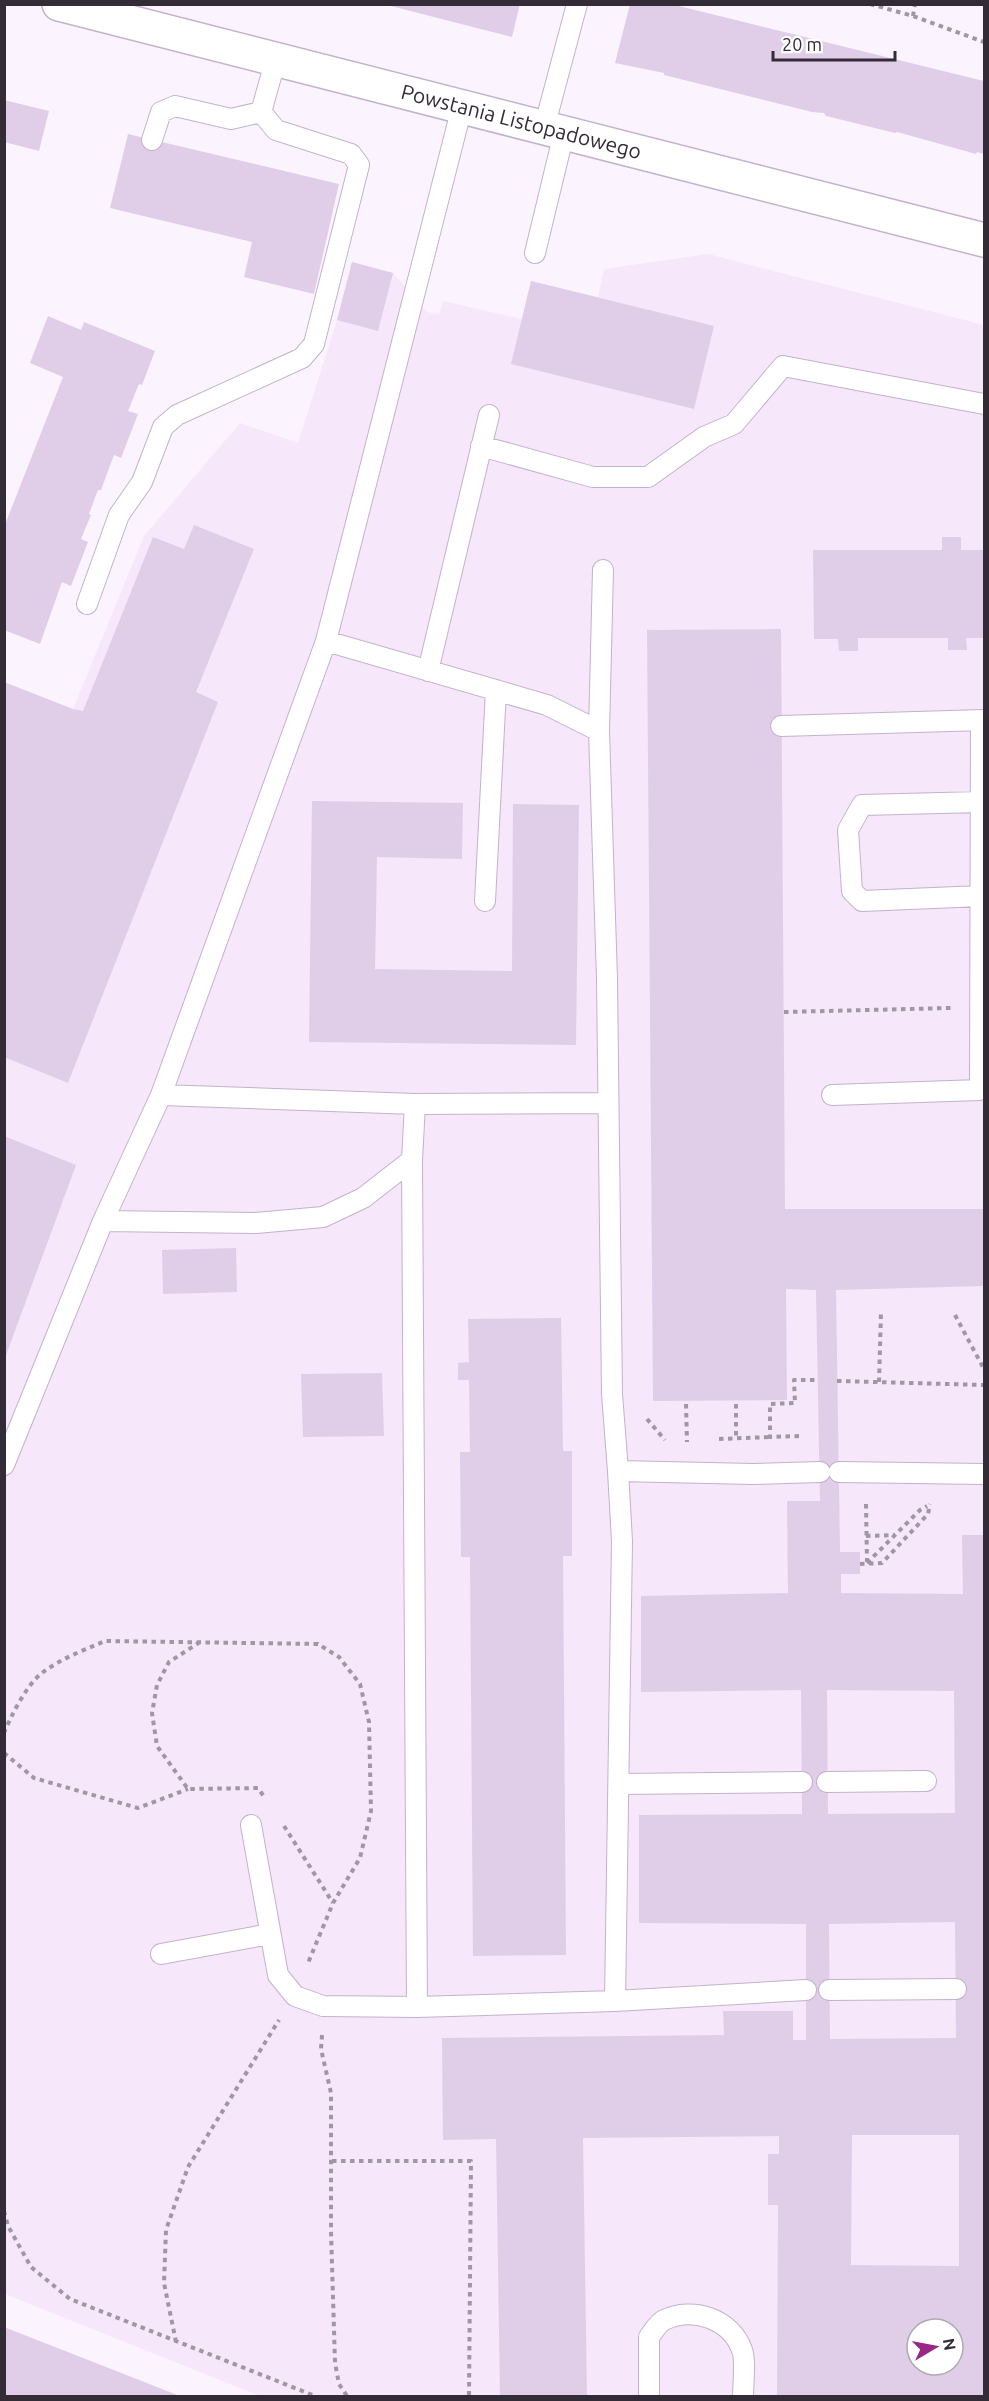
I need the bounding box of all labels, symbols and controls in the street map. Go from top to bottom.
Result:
scale bar [773,24,894,62]
text: 20 m [782,34,822,54]
street label: Powstania Listopadowego [399,79,644,163]
north arrow [905,2317,965,2377]
text: N [940,2337,960,2352]

